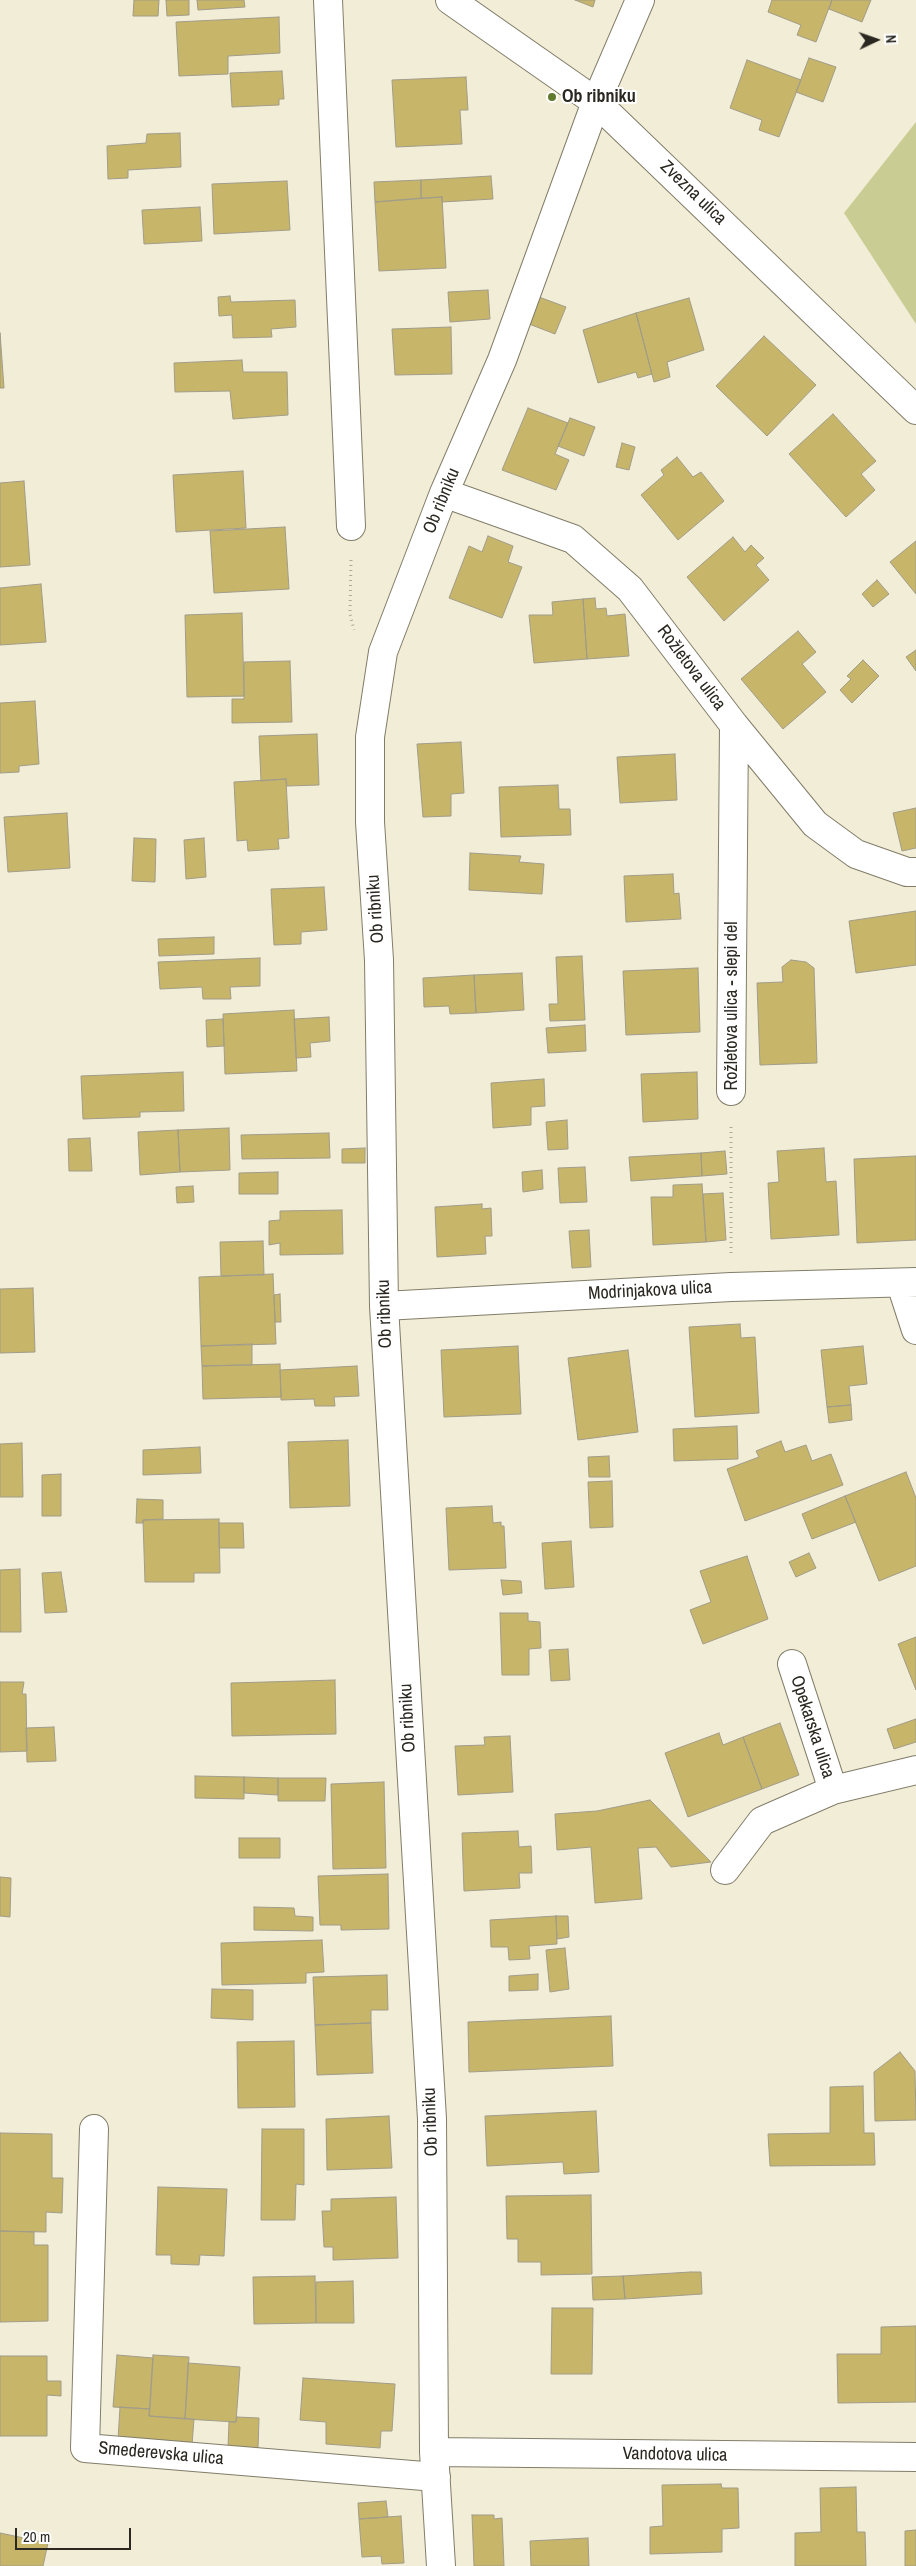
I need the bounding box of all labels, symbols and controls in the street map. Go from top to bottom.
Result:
north arrow [851,15,901,65]
text: N [882,35,900,44]
place label: Ob ribniku [562,86,636,108]
marker: Ob ribniku [546,91,558,103]
street label: Zvezna ulica [655,156,731,230]
street label: Ob ribniku [419,465,465,537]
street label: Rožletova ulica [652,621,730,715]
street label: Ob ribniku [363,874,389,944]
street label: Rožletova ulica - slepi del [721,921,743,1091]
street label: Modrinjakova ulica [588,1277,712,1305]
street label: Ob ribniku [373,1279,397,1349]
street label: Opekarska ulica [785,1673,839,1781]
street label: Ob ribniku [395,1683,421,1753]
street label: Ob ribniku [419,2087,443,2157]
street label: Smederevska ulica [98,2438,224,2470]
street label: Vandotova ulica [622,2443,728,2467]
scale bar [18,2518,134,2550]
text: 20 m [23,2526,50,2547]

